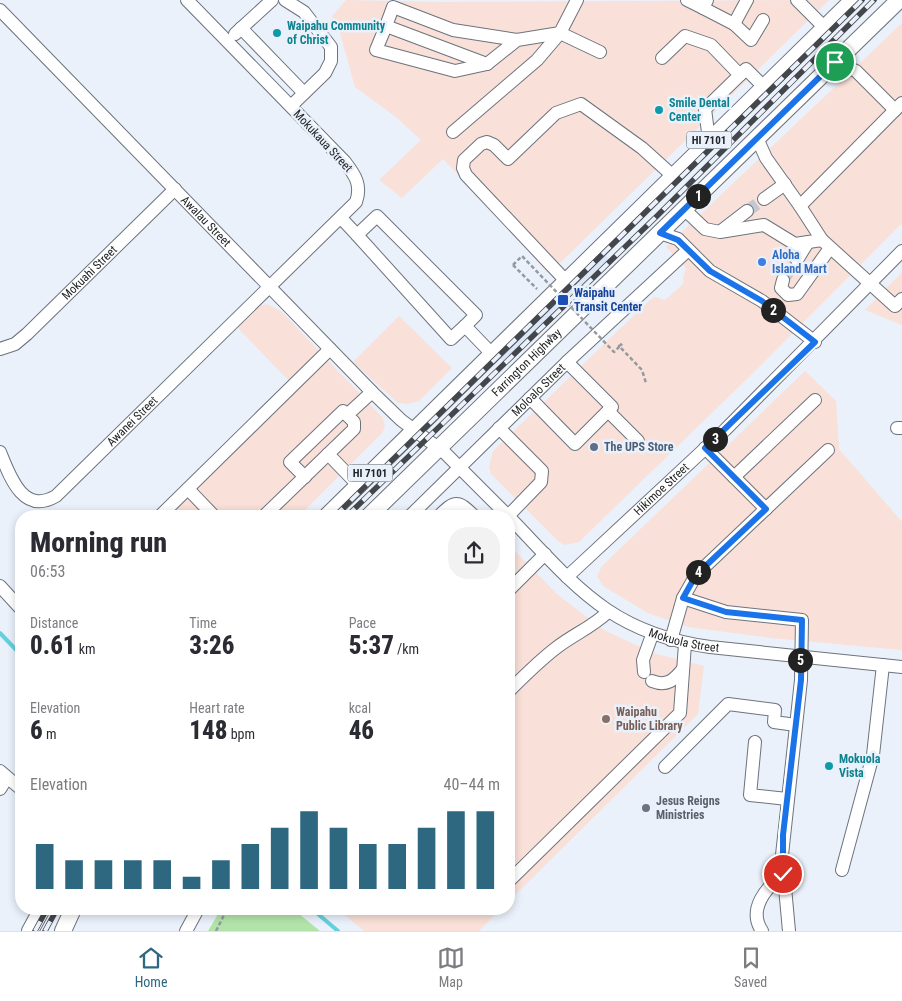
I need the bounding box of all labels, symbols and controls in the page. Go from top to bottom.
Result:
place label: Waipahu Community of Christ [287,19,386,47]
marker: Waipahu Community of Christ [271,27,283,39]
pin [814,41,856,83]
icon: arrive [821,48,849,76]
place label: Smile Dental Center [669,96,730,124]
marker: Smile Dental Center [653,104,665,116]
street label: Mokukaua Street [291,107,356,175]
road number: HI 7101 [686,132,732,148]
pin: 1 [686,184,710,208]
text: 1 [695,188,702,204]
street label: Awalau Street [178,193,234,250]
street label: Mokuahi Street [59,242,120,303]
place label: Aloha Island Mart [772,248,827,276]
marker: Aloha Island Mart [756,256,768,268]
place label: Waipahu Transit Center [574,286,642,314]
marker: Waipahu Transit Center [556,293,570,307]
pin: 2 [760,298,786,322]
text: 2 [770,302,777,318]
street label: Farrington Highway [489,326,564,400]
street label: Moloalo Street [509,360,568,419]
street label: Awanei Street [104,393,161,449]
pin: 3 [702,426,728,452]
text: 3 [712,431,719,447]
place label: The UPS Store [604,440,674,454]
marker: The UPS Store [588,441,600,453]
street label: Hikimoe Street [631,460,692,518]
road number: HI 7101 [348,464,392,482]
text: Morning run [30,526,167,559]
button: share [448,527,500,579]
pin: 4 [686,560,710,584]
text: 06:53 [30,562,65,581]
text: 4 [695,564,702,580]
text: Distance [30,615,78,631]
text: Time [189,615,217,631]
text: Pace [349,615,376,631]
street label: Mokuola Street [647,625,720,655]
text: 0.61 [30,631,76,660]
text: 3:26 [189,631,235,660]
text: 5:37 [349,631,394,660]
text: km [76,641,96,657]
text: /km [394,641,419,657]
pin: 5 [788,648,812,672]
text: 5 [797,652,804,668]
text: Elevation [30,700,80,716]
text: Heart rate [189,700,245,716]
text: kcal [349,700,371,716]
place label: Waipahu Public Library [616,705,683,733]
marker: Waipahu Public Library [600,713,612,725]
text: 6 [30,716,43,745]
text: 148 [189,716,227,745]
text: 46 [349,716,374,745]
text: m [43,726,56,742]
text: bpm [227,726,255,742]
place label: Mokuola Vista [839,752,881,780]
marker: Mokuola Vista [823,760,835,772]
text: Elevation [30,775,88,794]
text: 40–44 m [444,775,500,794]
place label: Jesus Reigns Ministries [656,794,721,822]
marker: Jesus Reigns Ministries [640,802,652,814]
pin [762,853,804,895]
icon: check [769,860,797,888]
tab: Home [135,944,167,990]
tab: Map [437,944,465,990]
tab: Saved [734,944,767,990]

